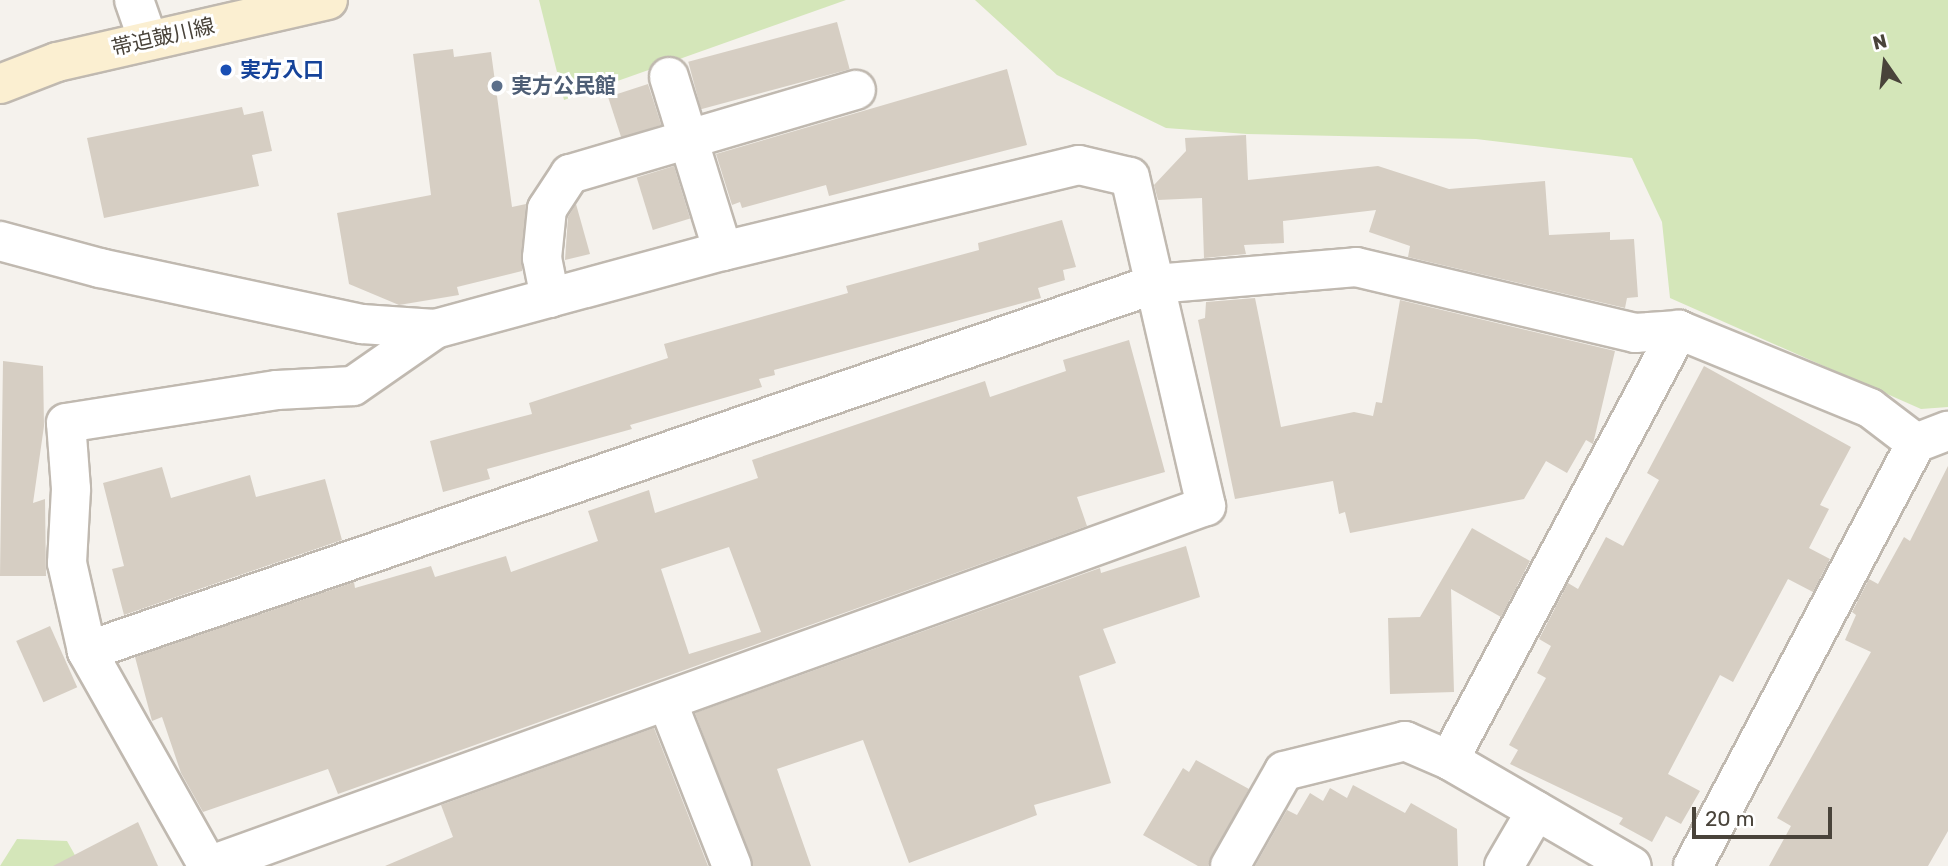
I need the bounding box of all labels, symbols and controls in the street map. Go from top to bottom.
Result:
street label: 帯迫皷川線 [109,13,217,61]
north arrow [1850,28,1920,98]
text: N [1870,29,1889,55]
place label: 実方入口 [240,57,324,83]
marker: 実方入口 [218,62,234,78]
place label: 実方公民館 [511,73,616,99]
marker: 実方公民館 [489,78,505,94]
scale bar [1696,792,1836,836]
text: 20 m [1705,806,1754,831]

